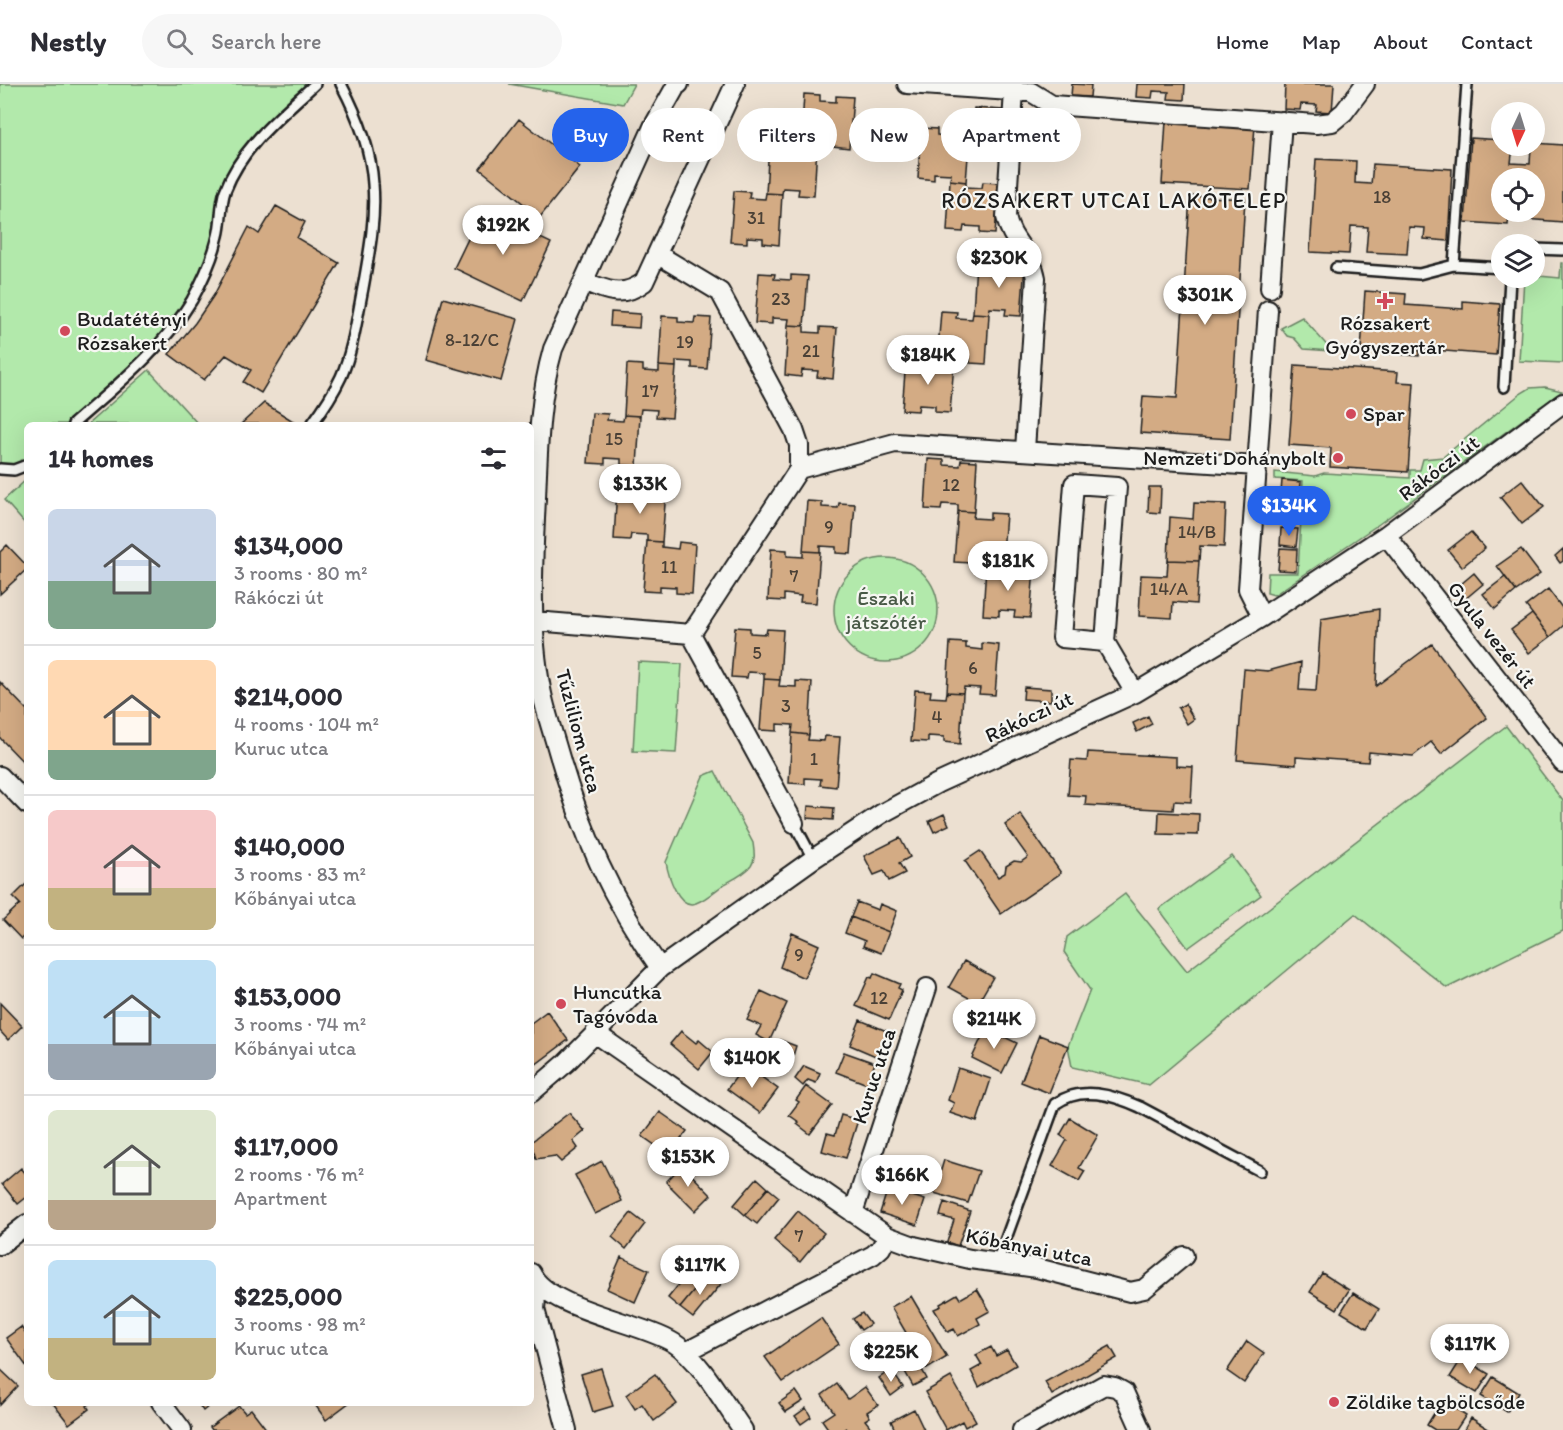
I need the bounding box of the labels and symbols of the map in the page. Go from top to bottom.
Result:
north arrow [1491,102,1545,156]
house number: 18 [1373,186,1391,208]
district label: RÓZSAKERT UTCAI LAKÓTELEP [941,187,1287,214]
pin: $192K [461,205,545,256]
house number: 31 [747,207,765,229]
pin: $230K [957,238,1041,289]
pin: $301K [1163,275,1247,326]
house number: 23 [771,288,791,310]
marker: Rózsakert Gyógyszertár [1378,294,1392,308]
place label: Budatétényi Rózsakert [77,306,187,355]
place label: Rózsakert Gyógyszertár [1325,310,1445,359]
marker: Budatétényi Rózsakert [58,324,72,338]
house number: 8-12/C [445,329,499,351]
house number: 19 [676,331,694,353]
pin: $184K [886,335,970,386]
house number: 21 [802,340,820,362]
house number: 17 [641,380,659,402]
place label: Spar [1363,401,1405,426]
marker: Spar [1344,407,1358,421]
house number: 15 [605,428,623,450]
street label: Rákóczi út [1394,429,1484,506]
place label: Nemzeti Dohánybolt [1143,445,1326,470]
marker: Nemzeti Dohánybolt [1331,451,1345,465]
pin: $133K [598,464,682,515]
house number: 12 [942,474,960,496]
pin: $134K [1247,486,1331,537]
house number: 9 [824,516,834,538]
house number: 14/B [1178,521,1216,543]
pin: $181K [966,541,1050,592]
house number: 11 [661,556,677,578]
house number: 7 [790,565,799,587]
street label: Gyula vezér út [1443,576,1542,693]
house number: 14/A [1150,578,1189,600]
park label: Északi játszótér [845,585,927,634]
house number: 5 [752,642,762,664]
house number: 6 [968,657,978,679]
street label: Tűzliliom utca [551,666,608,795]
street label: Rákóczi út [981,685,1077,748]
house number: 3 [781,695,791,717]
house number: 4 [932,706,943,728]
house number: 1 [810,748,818,770]
house number: 9 [794,944,804,966]
place label: Huncutka Tagóvoda [573,979,662,1028]
house number: 12 [870,987,888,1009]
marker: Huncutka Tagóvoda [554,997,568,1011]
pin: $214K [952,999,1036,1050]
street label: Kuruc utca [846,1025,901,1127]
pin: $140K [710,1038,794,1089]
pin: $153K [646,1137,730,1188]
pin: $166K [860,1155,944,1206]
street label: Kőbányai utca [964,1222,1095,1271]
house number: 7 [795,1225,804,1247]
pin: $117K [658,1245,742,1296]
pin: $117K [1428,1324,1512,1375]
pin: $225K [849,1332,933,1383]
place label: Zöldike tagbölcsőde [1346,1389,1525,1414]
marker: Zöldike tagbölcsőde [1327,1395,1341,1409]

